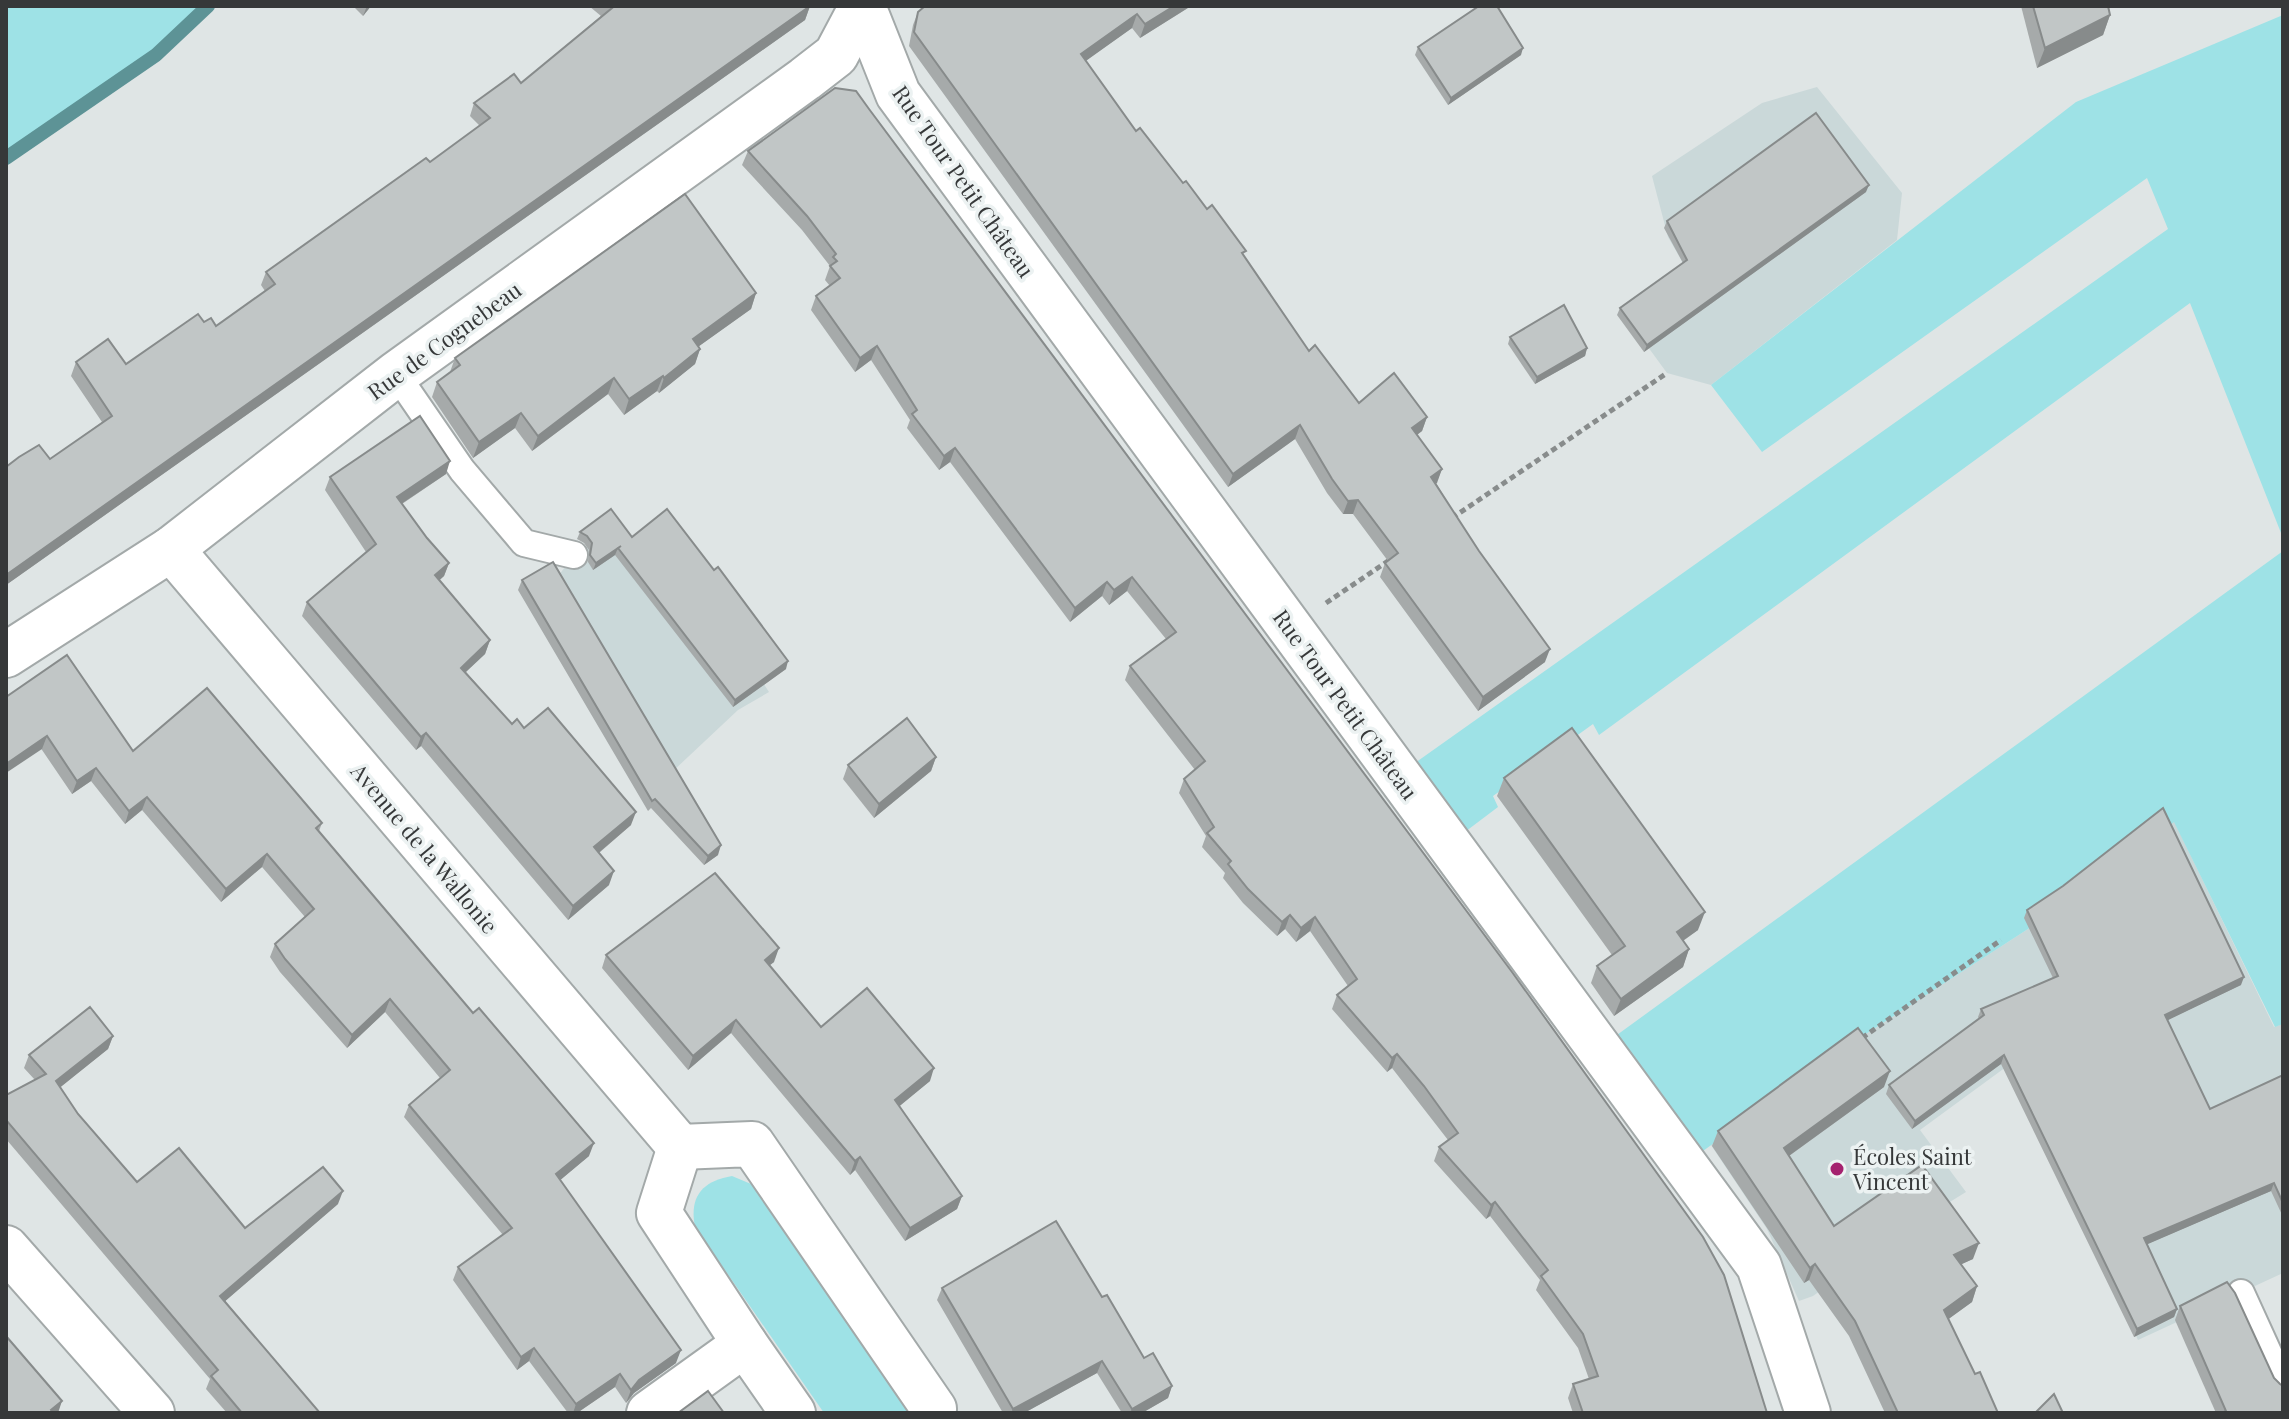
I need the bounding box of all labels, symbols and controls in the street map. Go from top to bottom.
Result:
street label: Rue Tour Petit Château [886,79,1042,283]
street label: Rue de Cognebeau [361,274,527,406]
street label: Rue Tour Petit Château [1267,603,1425,805]
street label: Avenue de la Wallonie [344,756,505,939]
place label: Écoles Saint Vincent [1852,1141,1973,1196]
marker: Écoles Saint Vincent [1828,1160,1846,1178]

